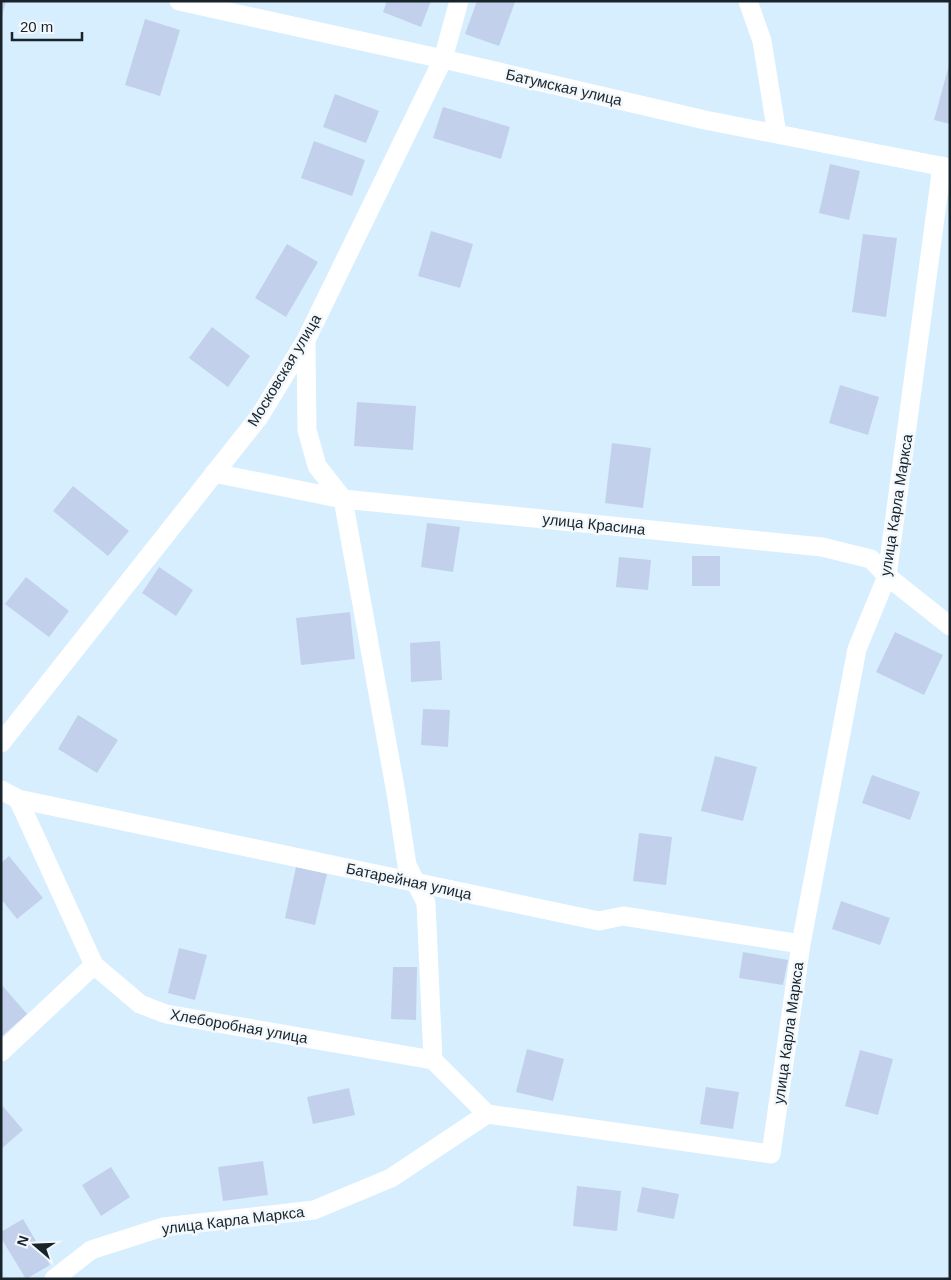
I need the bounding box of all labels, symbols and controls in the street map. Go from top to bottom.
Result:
scale bar [12,10,82,42]
text: 20 m [20,18,53,35]
street label: Батумская улица [504,65,624,109]
street label: Московская улица [244,310,324,429]
street label: улица Карла Маркса [876,432,916,577]
street label: улица Красина [542,510,647,538]
street label: Батарейная улица [345,859,474,903]
street label: улица Карла Маркса [770,960,806,1105]
street label: Хлеборобная улица [169,1006,310,1047]
street label: улица Карла Маркса [161,1203,306,1237]
north arrow [10,1220,60,1270]
text: N [13,1233,32,1248]

